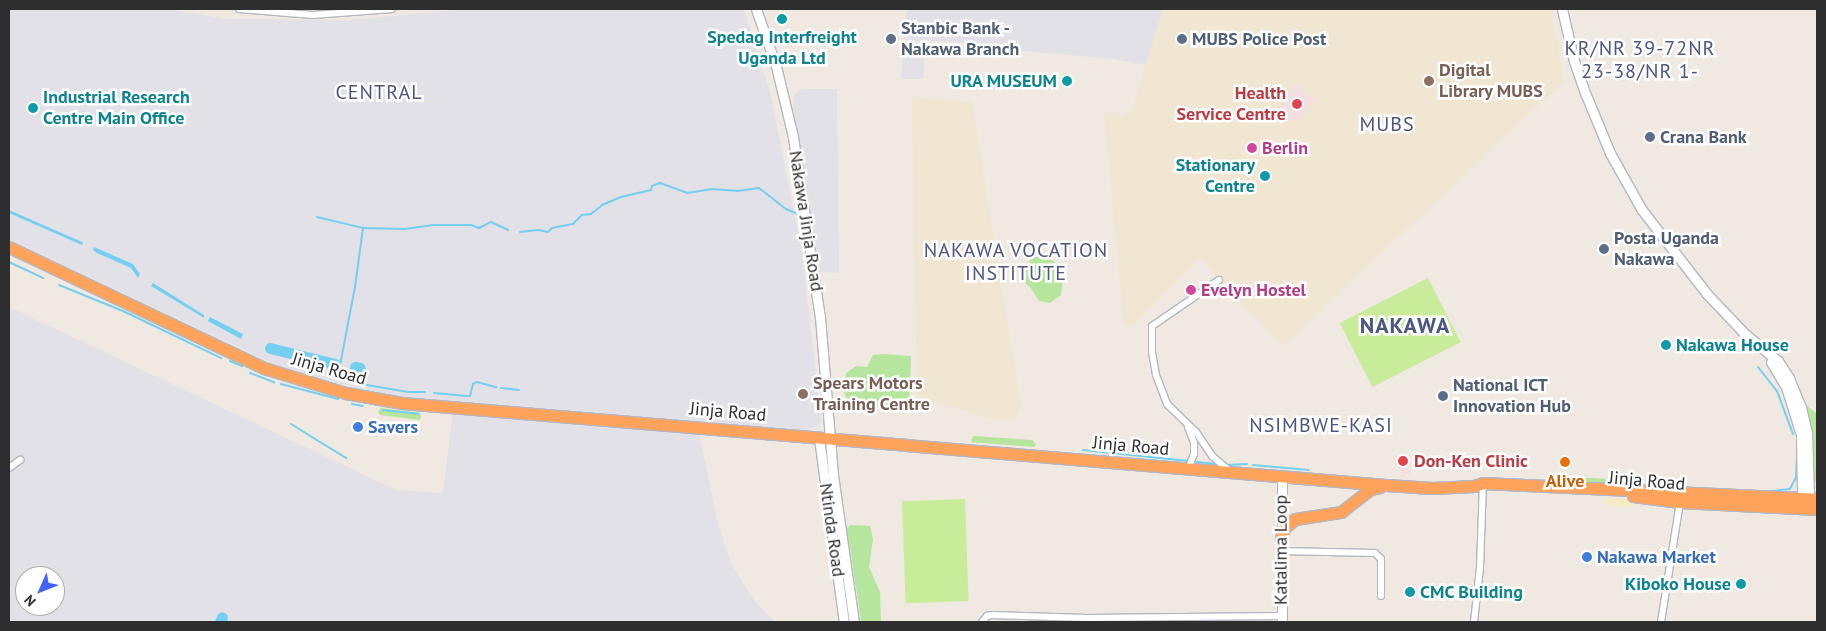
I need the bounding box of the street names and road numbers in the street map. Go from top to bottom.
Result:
street label: Nakawa Jinja Road [784,149,828,293]
street label: Jinja Road [289,348,369,390]
street label: Jinja Road [689,398,767,426]
street label: Jinja Road [1092,432,1170,460]
street label: Jinja Road [1608,467,1686,495]
street label: Ntinda Road [815,482,849,578]
street label: Katalima Loop [1270,495,1292,605]

